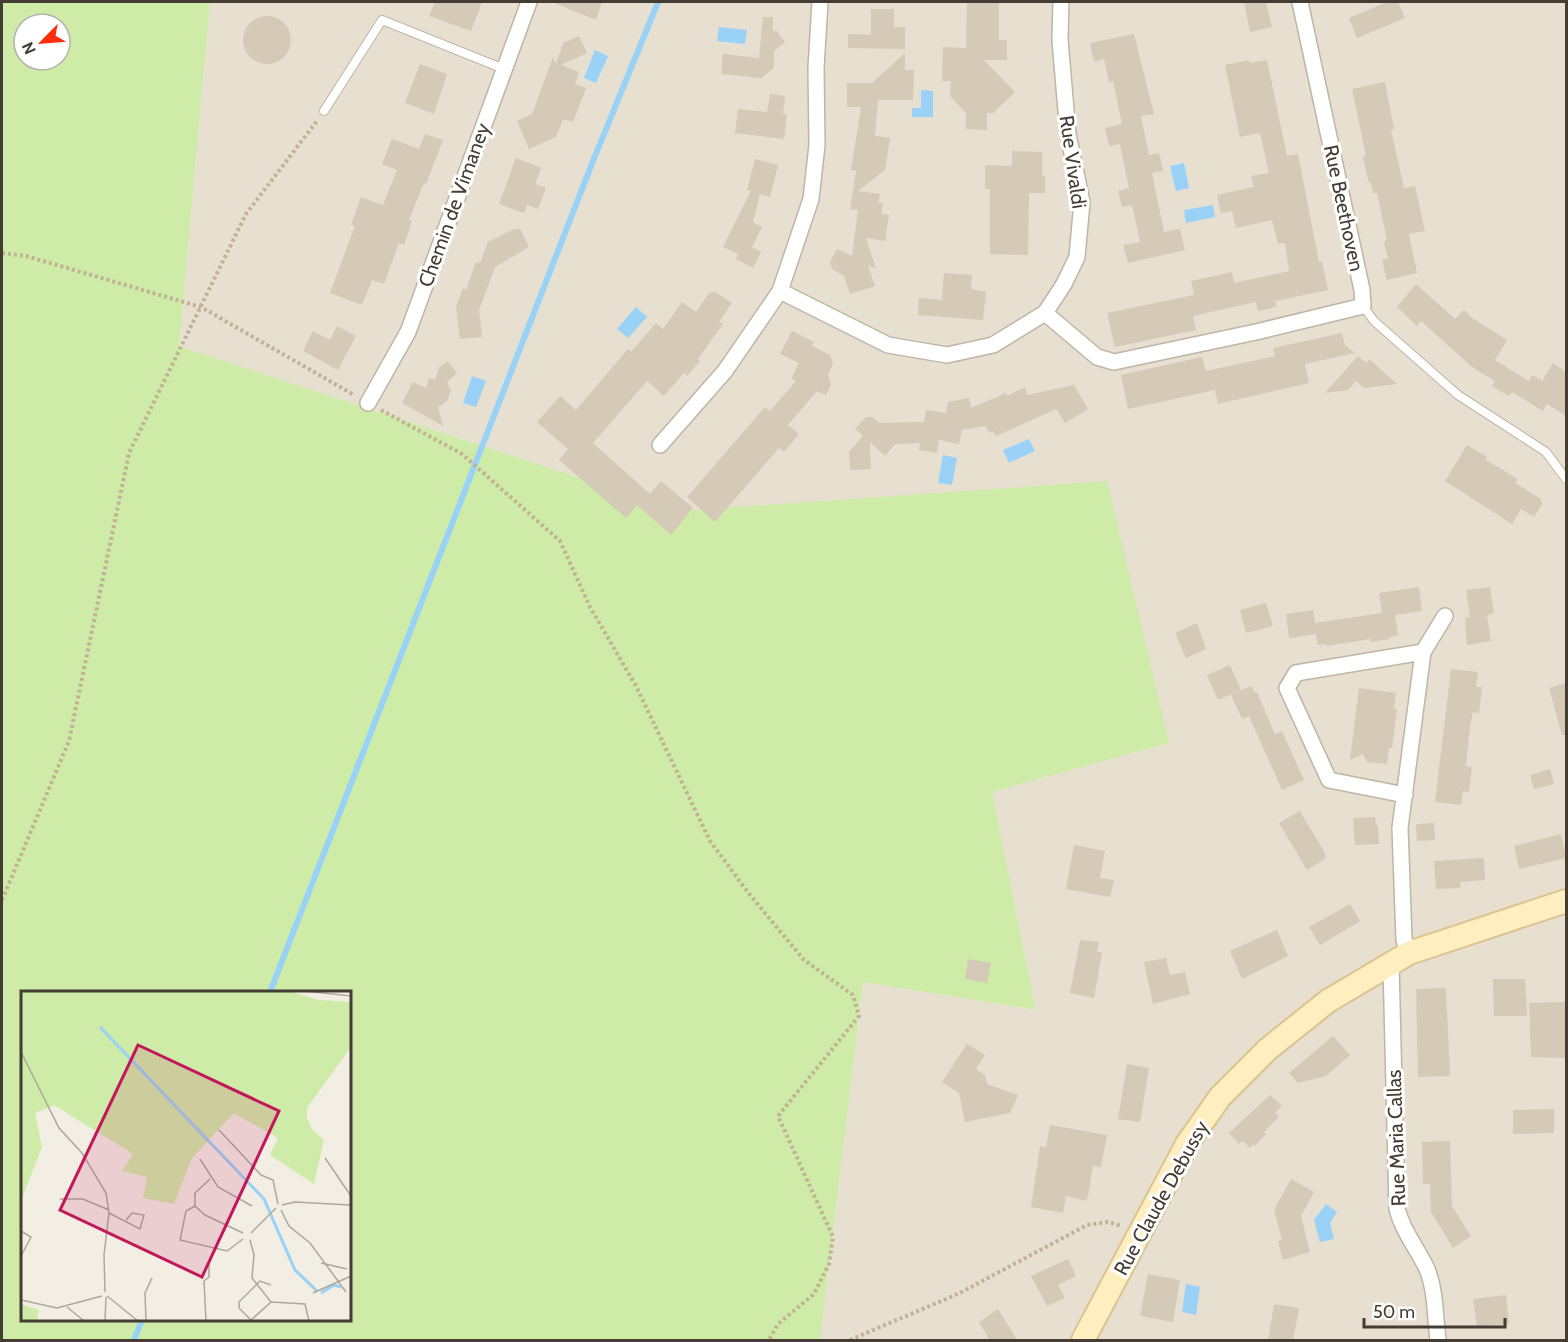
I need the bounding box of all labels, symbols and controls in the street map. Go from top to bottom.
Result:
north arrow [12,12,72,72]
text: N [18,39,40,57]
street label: Rue Vivaldi [1055,114,1091,210]
street label: Chemin de Vimaney [413,120,495,290]
street label: Rue Beethoven [1319,142,1369,274]
inset map [21,991,351,1321]
street label: Rue Maria Callas [1382,1069,1410,1207]
street label: Rue Claude Debussy [1109,1117,1213,1279]
scale bar [1364,1291,1505,1329]
text: 50 m [1373,1301,1415,1323]

